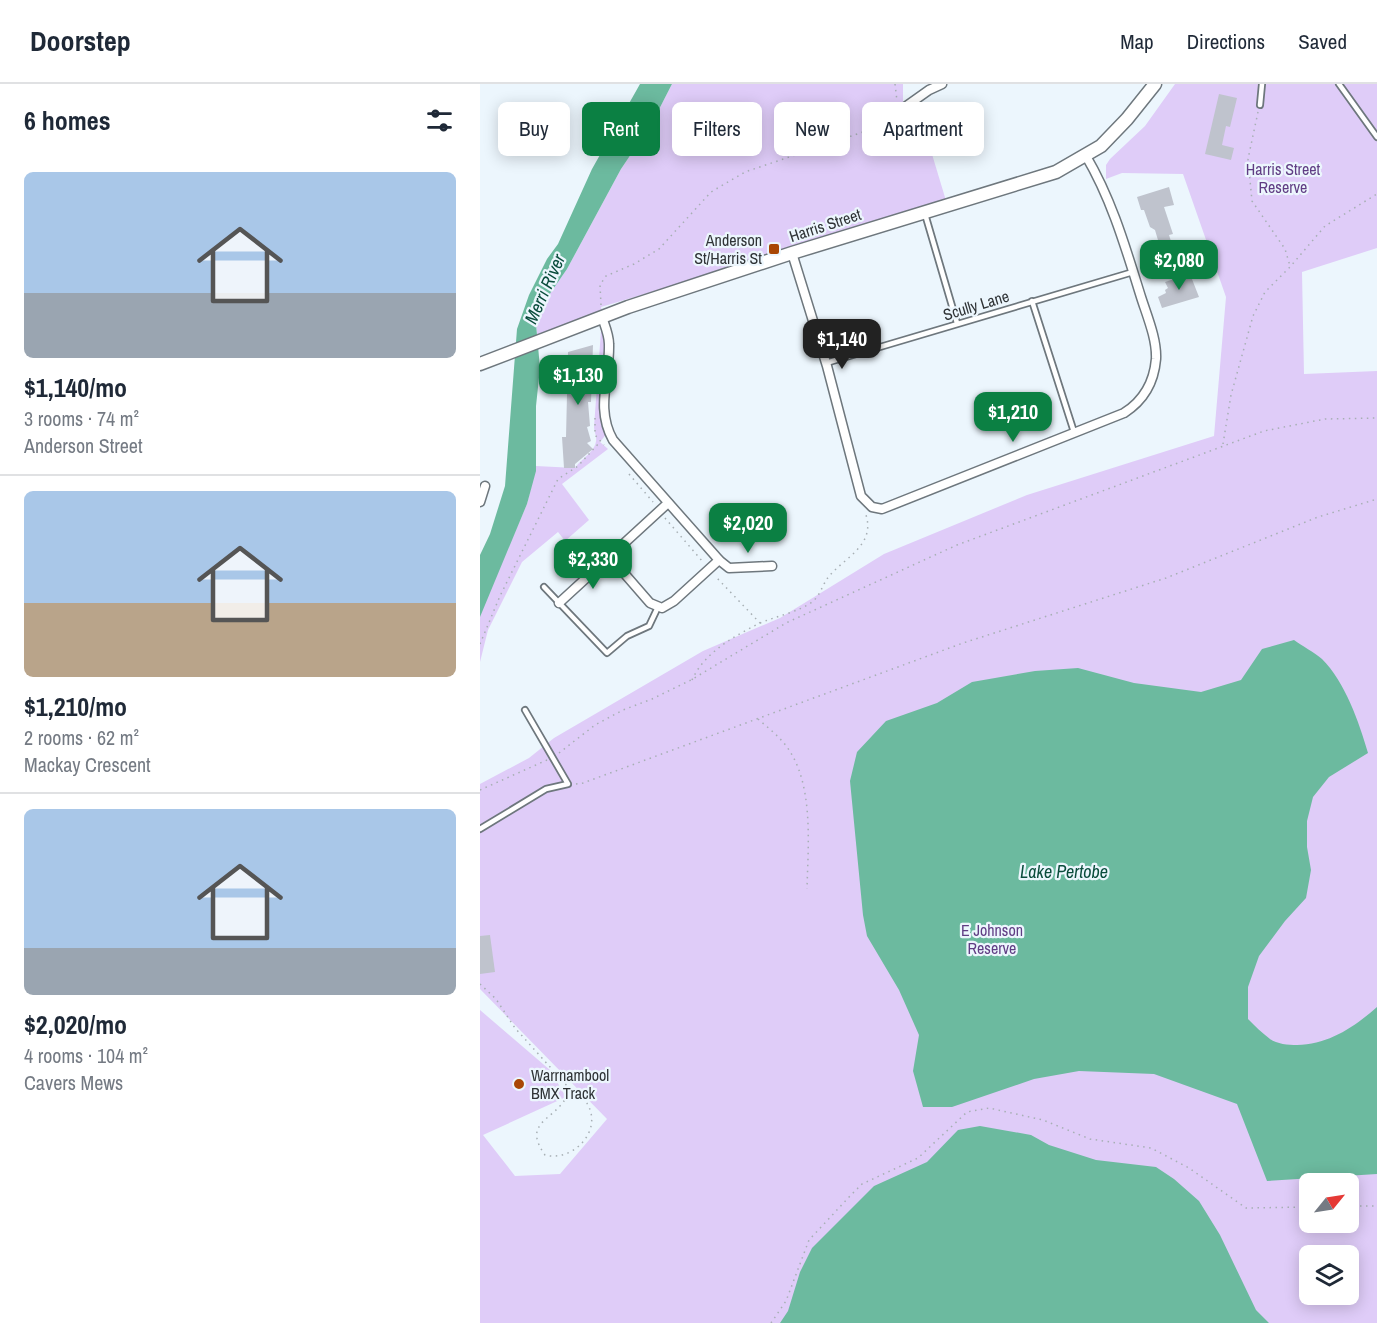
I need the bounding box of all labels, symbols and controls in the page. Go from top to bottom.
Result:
text: Doorstep [30,22,131,60]
text: Map [1120,27,1154,56]
text: Directions [1187,27,1265,56]
text: Saved [1298,27,1347,56]
chip: Buy [498,102,570,156]
chip: Rent [582,102,660,156]
chip: Filters [672,102,762,156]
chip: New [774,102,850,156]
chip: Apartment [862,102,984,156]
text: 6 homes [24,103,111,138]
icon: filters [423,104,456,137]
park label: Harris Street Reserve [1246,158,1321,198]
street label: Harris Street [786,203,864,247]
icon: home [186,211,294,319]
place label: Anderson St/Harris St [694,229,762,269]
pin: $2,080 [1130,240,1228,291]
marker: Anderson St/Harris St [767,242,781,256]
text: $2,080 [1154,246,1204,273]
water label: Merri River [518,249,571,328]
street label: Scully Lane [940,285,1012,325]
pin: $1,140 [793,319,891,370]
text: $1,140 [817,325,867,352]
pin: $1,130 [529,355,627,406]
text: $1,130 [553,361,603,388]
text: $1,140/mo [24,370,127,405]
pin: $1,210 [964,392,1062,443]
text: $1,210 [988,398,1038,425]
text: 3 rooms · 74 m² [24,405,139,432]
text: Anderson Street [24,432,143,459]
pin: $2,020 [699,503,797,554]
text: $2,020 [723,509,773,536]
icon: home [186,530,294,638]
pin: $2,330 [544,539,642,590]
text: $2,330 [568,545,618,572]
text: $1,210/mo [24,689,127,724]
text: 2 rooms · 62 m² [24,724,139,751]
text: Mackay Crescent [24,751,151,778]
icon: home [186,848,294,956]
water label: Lake Pertobe [1020,859,1108,884]
park label: E Johnson Reserve [961,919,1023,959]
text: $2,020/mo [24,1007,127,1042]
text: 4 rooms · 104 m² [24,1042,148,1069]
place label: Warrnambool BMX Track [531,1064,609,1104]
text: Cavers Mews [24,1069,123,1096]
marker: Warrnambool BMX Track [512,1077,526,1091]
north arrow [1299,1173,1359,1233]
map controls [1299,1173,1359,1305]
button: layers [1299,1245,1359,1305]

